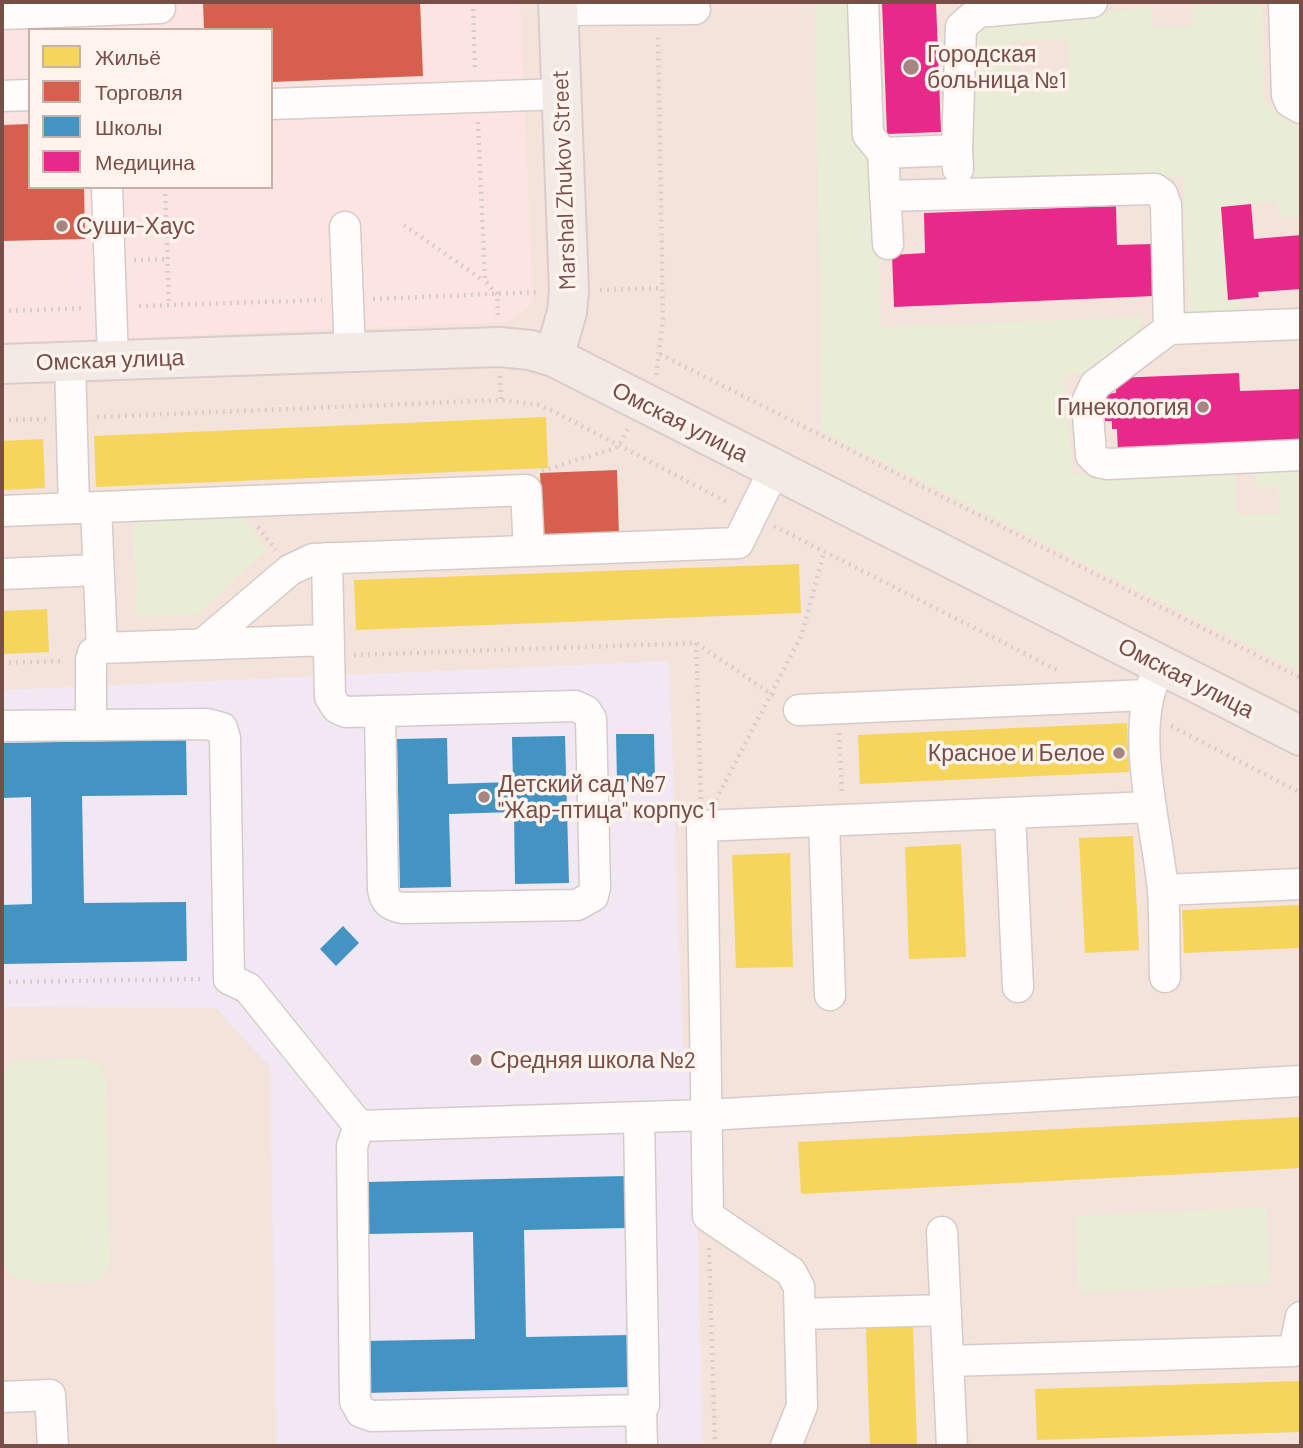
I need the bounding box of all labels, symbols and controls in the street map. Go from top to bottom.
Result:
legend [28,28,273,189]
place label: Городская больница №1 [927,40,1067,94]
text: Жильё [95,44,161,69]
marker: Городская больница №1 [901,57,921,77]
street label: Marshal Zhukov Street [546,69,582,291]
text: Торговля [95,79,183,104]
text: Школы [95,114,162,139]
text: Медицина [95,149,195,174]
place label: Суши-Хаус [76,212,195,240]
marker: Суши-Хаус [54,218,70,234]
street label: Омская улица [35,344,185,376]
street label: Омская улица [607,376,753,468]
place label: Гинекология [1057,393,1189,421]
marker: Гинекология [1195,399,1211,415]
street label: Омская улица [1113,632,1259,724]
place label: Красное и Белое [928,739,1105,767]
marker: Красное и Белое [1111,745,1127,761]
place label: Детский сад №7 "Жар-птица" корпус 1 [498,770,716,824]
marker: Детский сад №7 "Жар-птица" корпус 1 [476,789,492,805]
place label: Средняя школа №2 [490,1046,696,1074]
marker: Средняя школа №2 [468,1052,484,1068]

